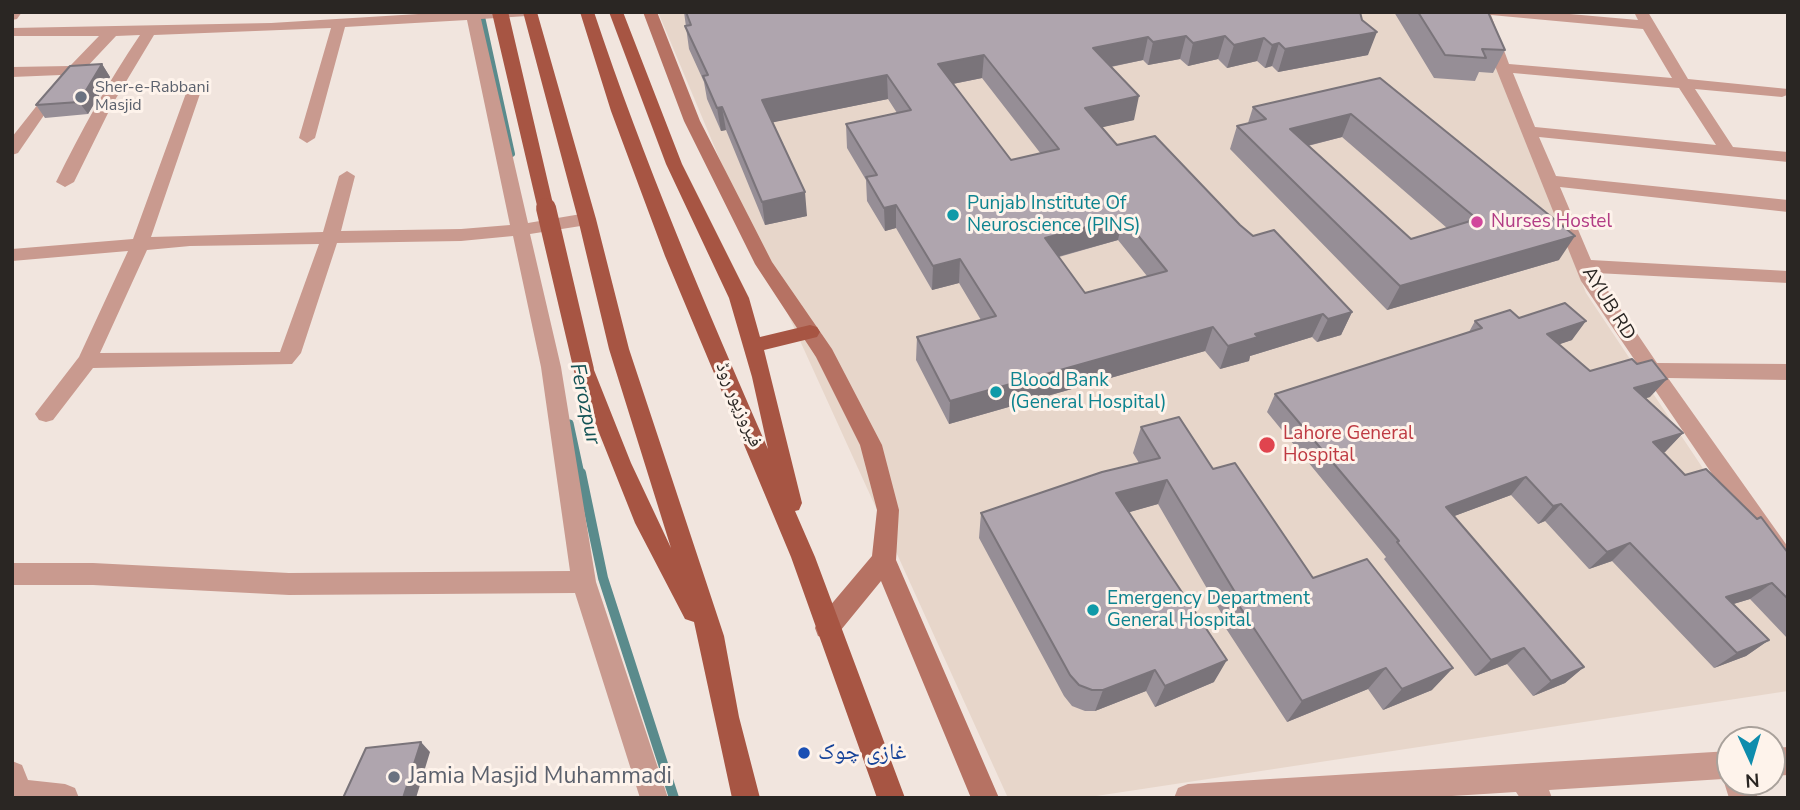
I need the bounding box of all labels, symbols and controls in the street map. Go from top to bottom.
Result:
place label: Sher-e-Rabbani Masjid [95,78,209,116]
marker: Sher-e-Rabbani Masjid [73,89,89,105]
place label: Punjab Institute Of Neuroscience (PINS) [967,193,1141,237]
marker: Punjab Institute Of Neuroscience (PINS) [945,207,961,223]
place label: Nurses Hostel [1491,211,1612,233]
marker: Nurses Hostel [1469,214,1485,230]
street label: AYUB RD [1577,263,1639,345]
street label: فیروزپور روڈ [710,359,766,451]
water label: Ferozpur [563,361,605,447]
place label: Blood Bank (General Hospital) [1010,370,1167,414]
marker: Blood Bank (General Hospital) [988,384,1004,400]
place label: Lahore General Hospital [1283,423,1414,467]
marker: Lahore General Hospital [1257,435,1277,455]
place label: Emergency Department General Hospital [1107,588,1310,632]
marker: Emergency Department General Hospital [1085,602,1101,618]
north arrow [1716,726,1786,796]
place label: غازی چوک [818,739,906,767]
marker: غازی چوک [796,745,812,761]
place label: Jamia Masjid Muhammadi [408,763,672,791]
text: N [1744,766,1760,793]
marker: Jamia Masjid Muhammadi [386,769,402,785]

